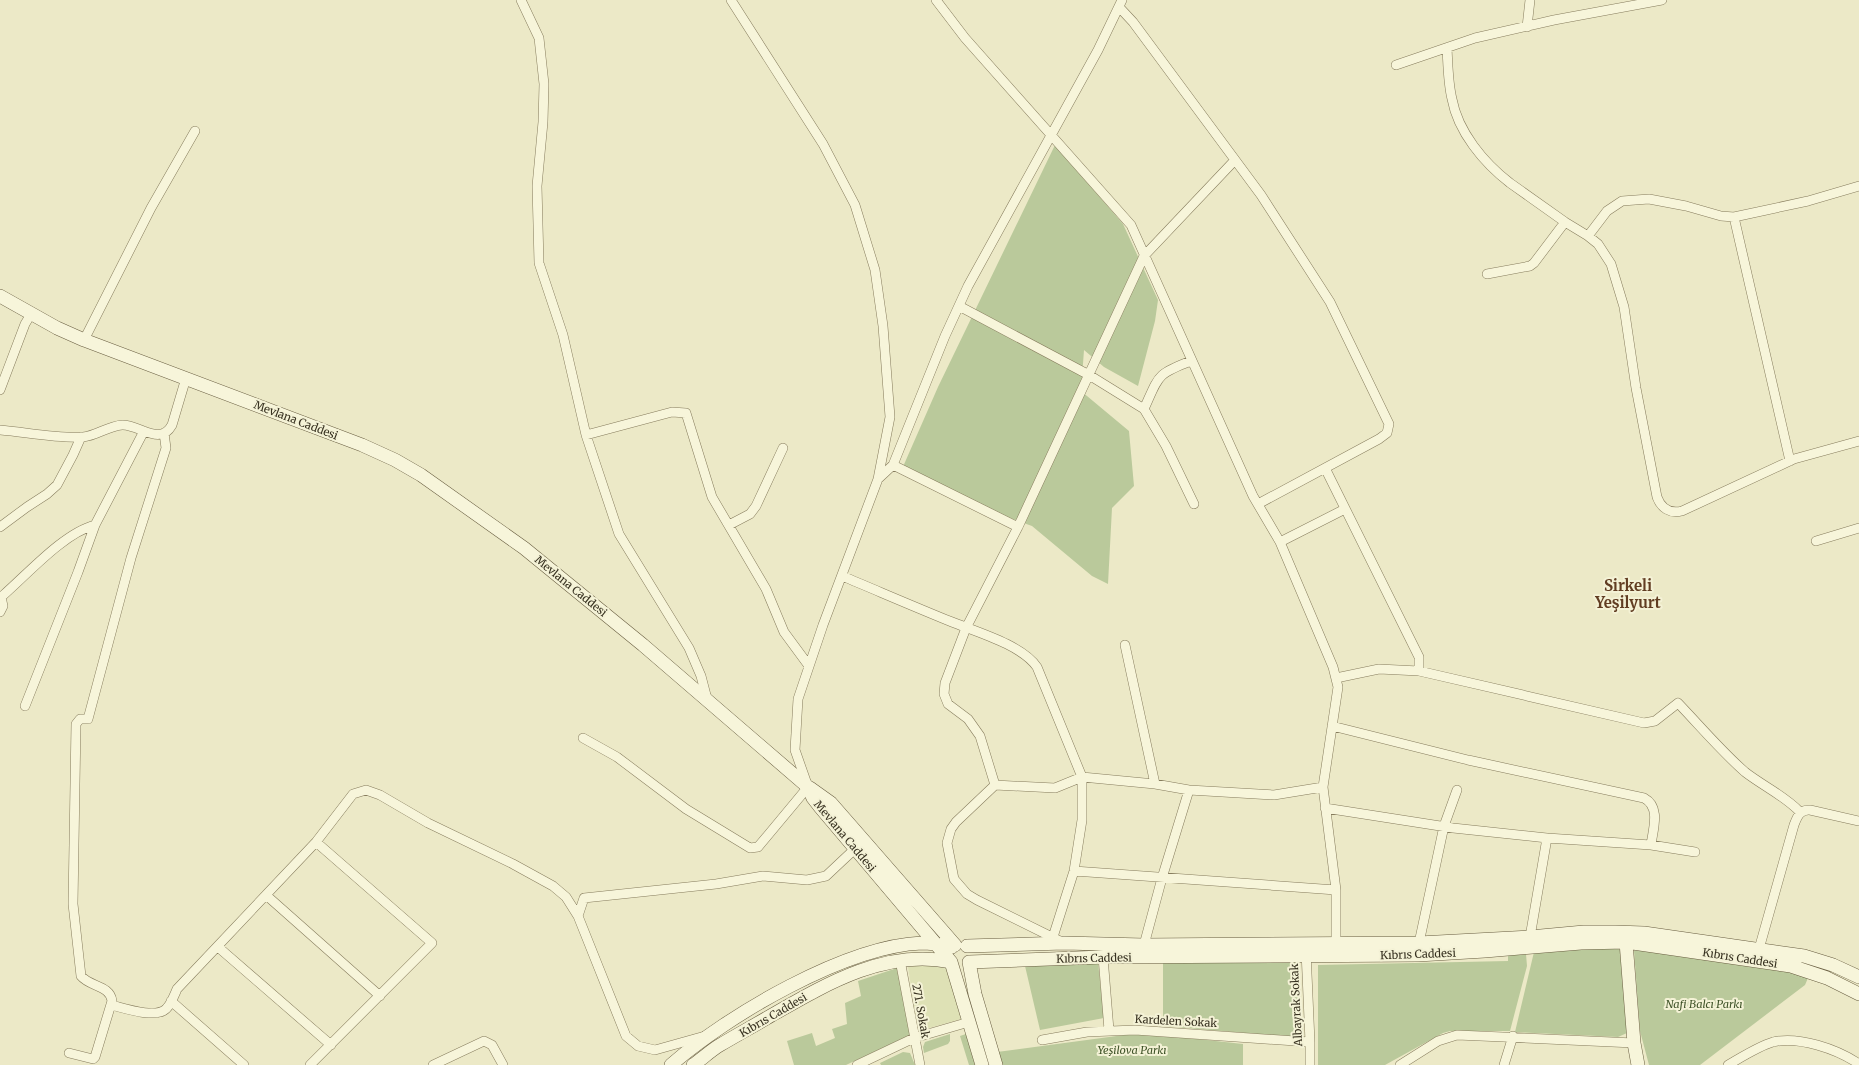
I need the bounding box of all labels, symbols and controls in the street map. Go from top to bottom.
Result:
street label: Mevlana Caddesi [252,398,340,443]
street label: Mevlana Caddesi [532,553,610,620]
district label: Sirkeli Yeşilyurt [1594,576,1661,612]
street label: Mevlana Caddesi [811,797,879,875]
street label: Kıbrıs Caddesi [1702,945,1779,971]
street label: Kıbrıs Caddesi [1380,946,1456,962]
street label: Kıbrıs Caddesi [1056,950,1132,966]
street label: Albayrak Sokak [1287,963,1305,1048]
street label: 271. Sokak [909,983,933,1039]
street label: Kıbrıs Caddesi [737,990,810,1040]
park label: Nafi Balcı Parkı [1665,997,1743,1011]
street label: Kardelen Sokak [1134,1012,1218,1030]
park label: Yeşilova Parkı [1097,1043,1167,1057]

